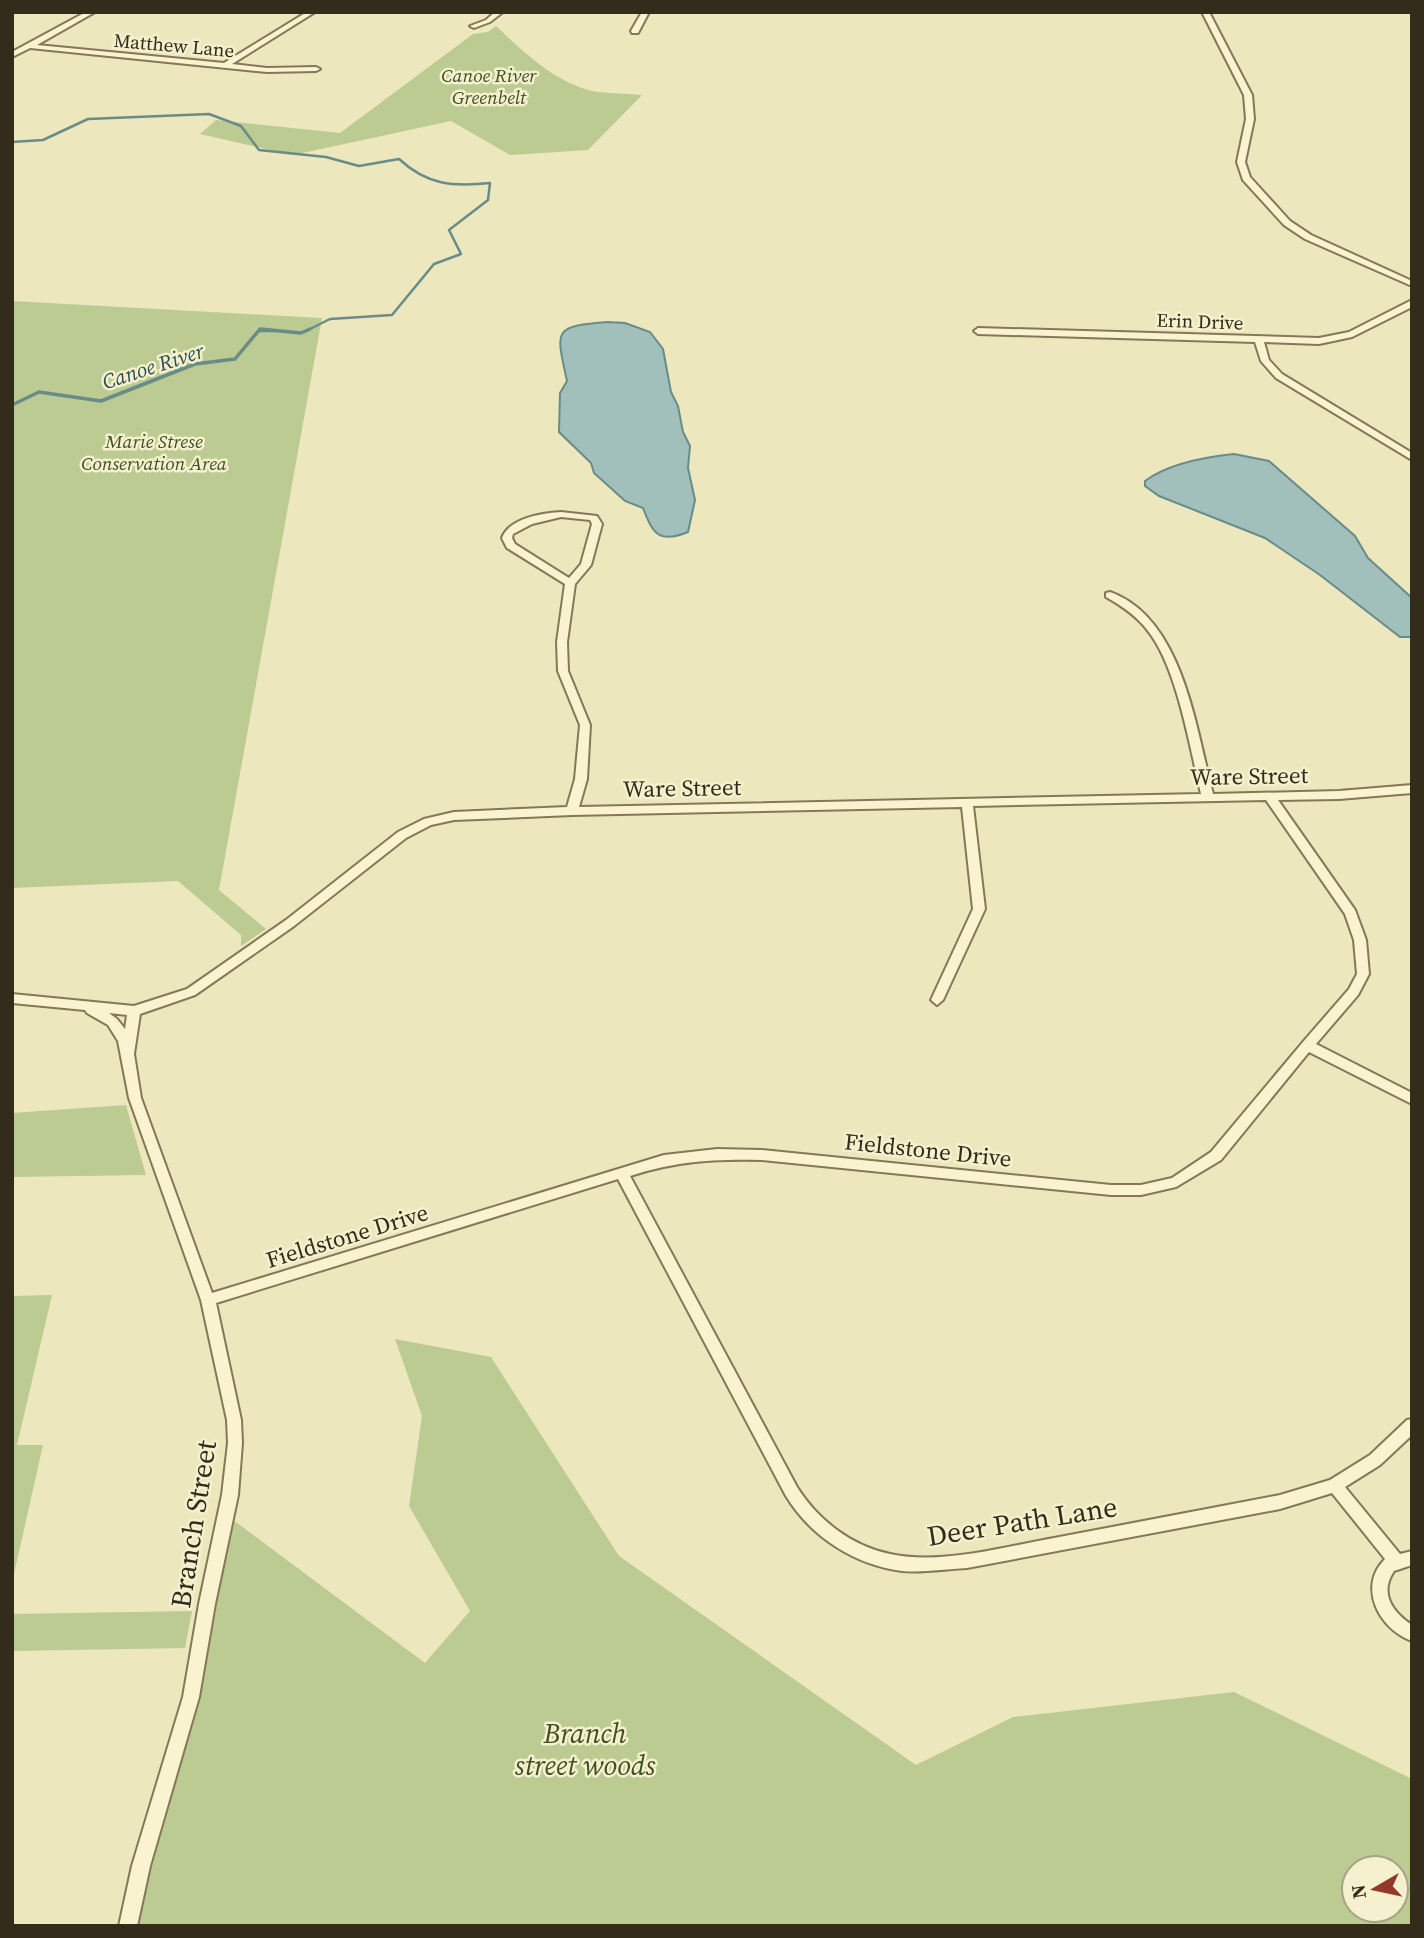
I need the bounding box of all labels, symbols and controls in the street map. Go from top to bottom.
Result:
street label: Matthew Lane [113,27,235,63]
park label: Canoe River Greenbelt [441,62,538,110]
street label: Erin Drive [1156,306,1244,336]
water label: Canoe River [98,336,208,396]
park label: Marie Strese Conservation Area [81,428,227,476]
street label: Ware Street [1190,759,1309,793]
street label: Ware Street [623,771,742,805]
street label: Fieldstone Drive [843,1125,1013,1175]
street label: Fieldstone Drive [262,1196,432,1276]
street label: Branch Street [161,1437,225,1611]
street label: Deer Path Lane [924,1487,1120,1555]
park label: Branch street woods [515,1714,656,1784]
north arrow [1340,1854,1410,1924]
text: N [1344,1883,1372,1901]

